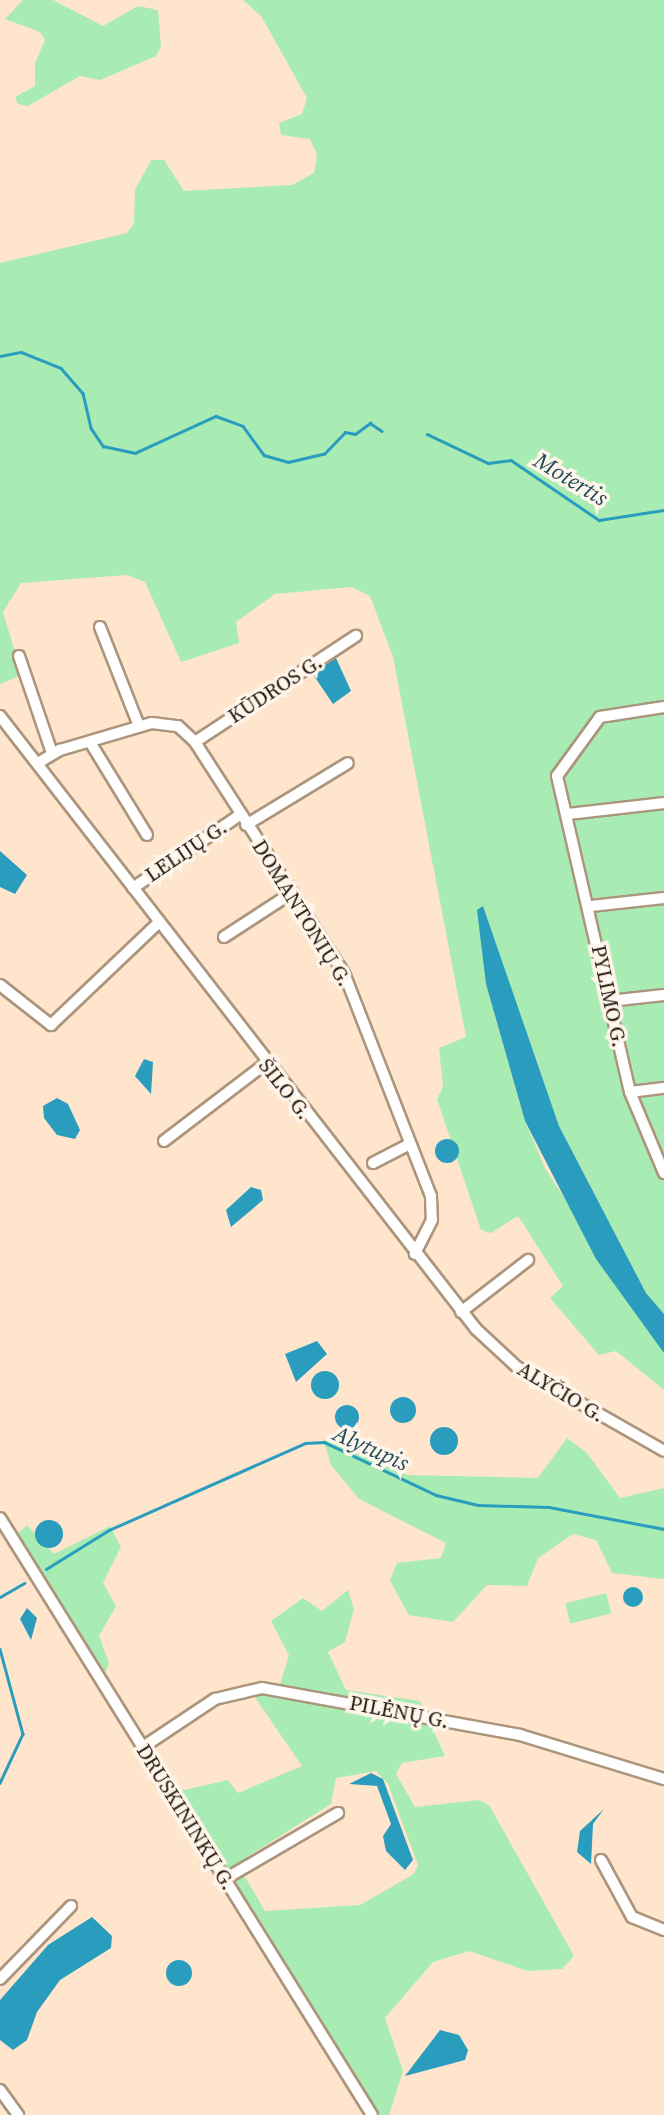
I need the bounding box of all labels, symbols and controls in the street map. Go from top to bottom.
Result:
water label: Motertis [529,446,613,512]
street label: KŪDROS G. [223,649,327,729]
street label: LELIJŲ G. [140,815,232,887]
street label: DOMANTONIŲ G. [247,835,357,991]
street label: PYLIMO G. [586,943,632,1049]
street label: ŠILO G. [253,1053,317,1125]
street label: ALYČIO G. [513,1356,609,1428]
water label: Alytupis [329,1419,413,1477]
street label: PILĖNŲ G. [347,1690,451,1734]
street label: DRUSKININKŲ G. [131,1739,241,1895]

